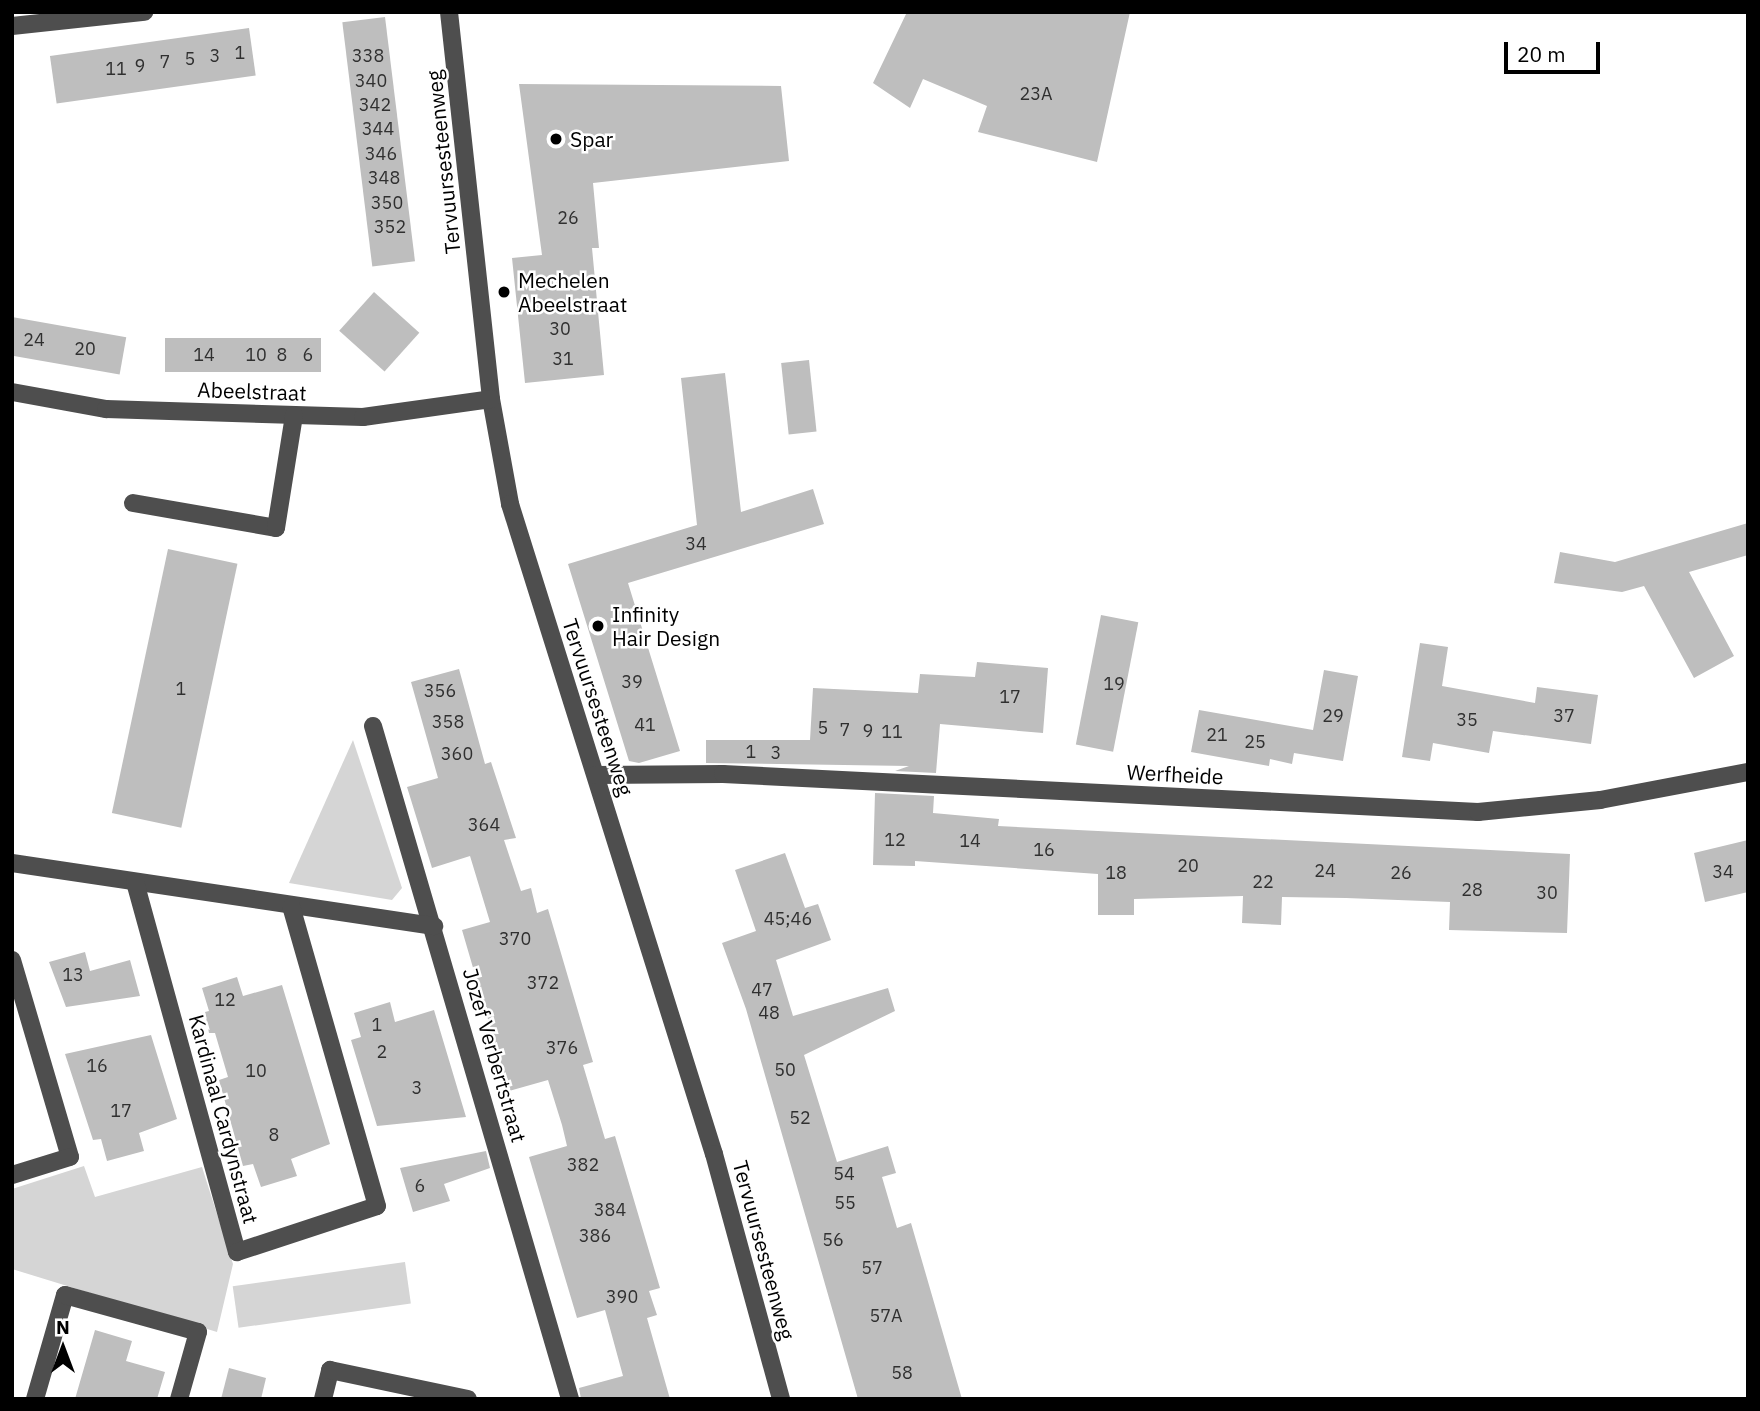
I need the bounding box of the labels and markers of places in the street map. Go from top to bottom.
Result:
place label: Spar [570,126,613,152]
marker: Spar [548,131,564,147]
place label: Mechelen Abeelstraat [518,267,627,317]
marker: Mechelen Abeelstraat [496,284,512,300]
place label: Infinity Hair Design [612,601,720,651]
marker: Infinity Hair Design [590,618,606,634]

